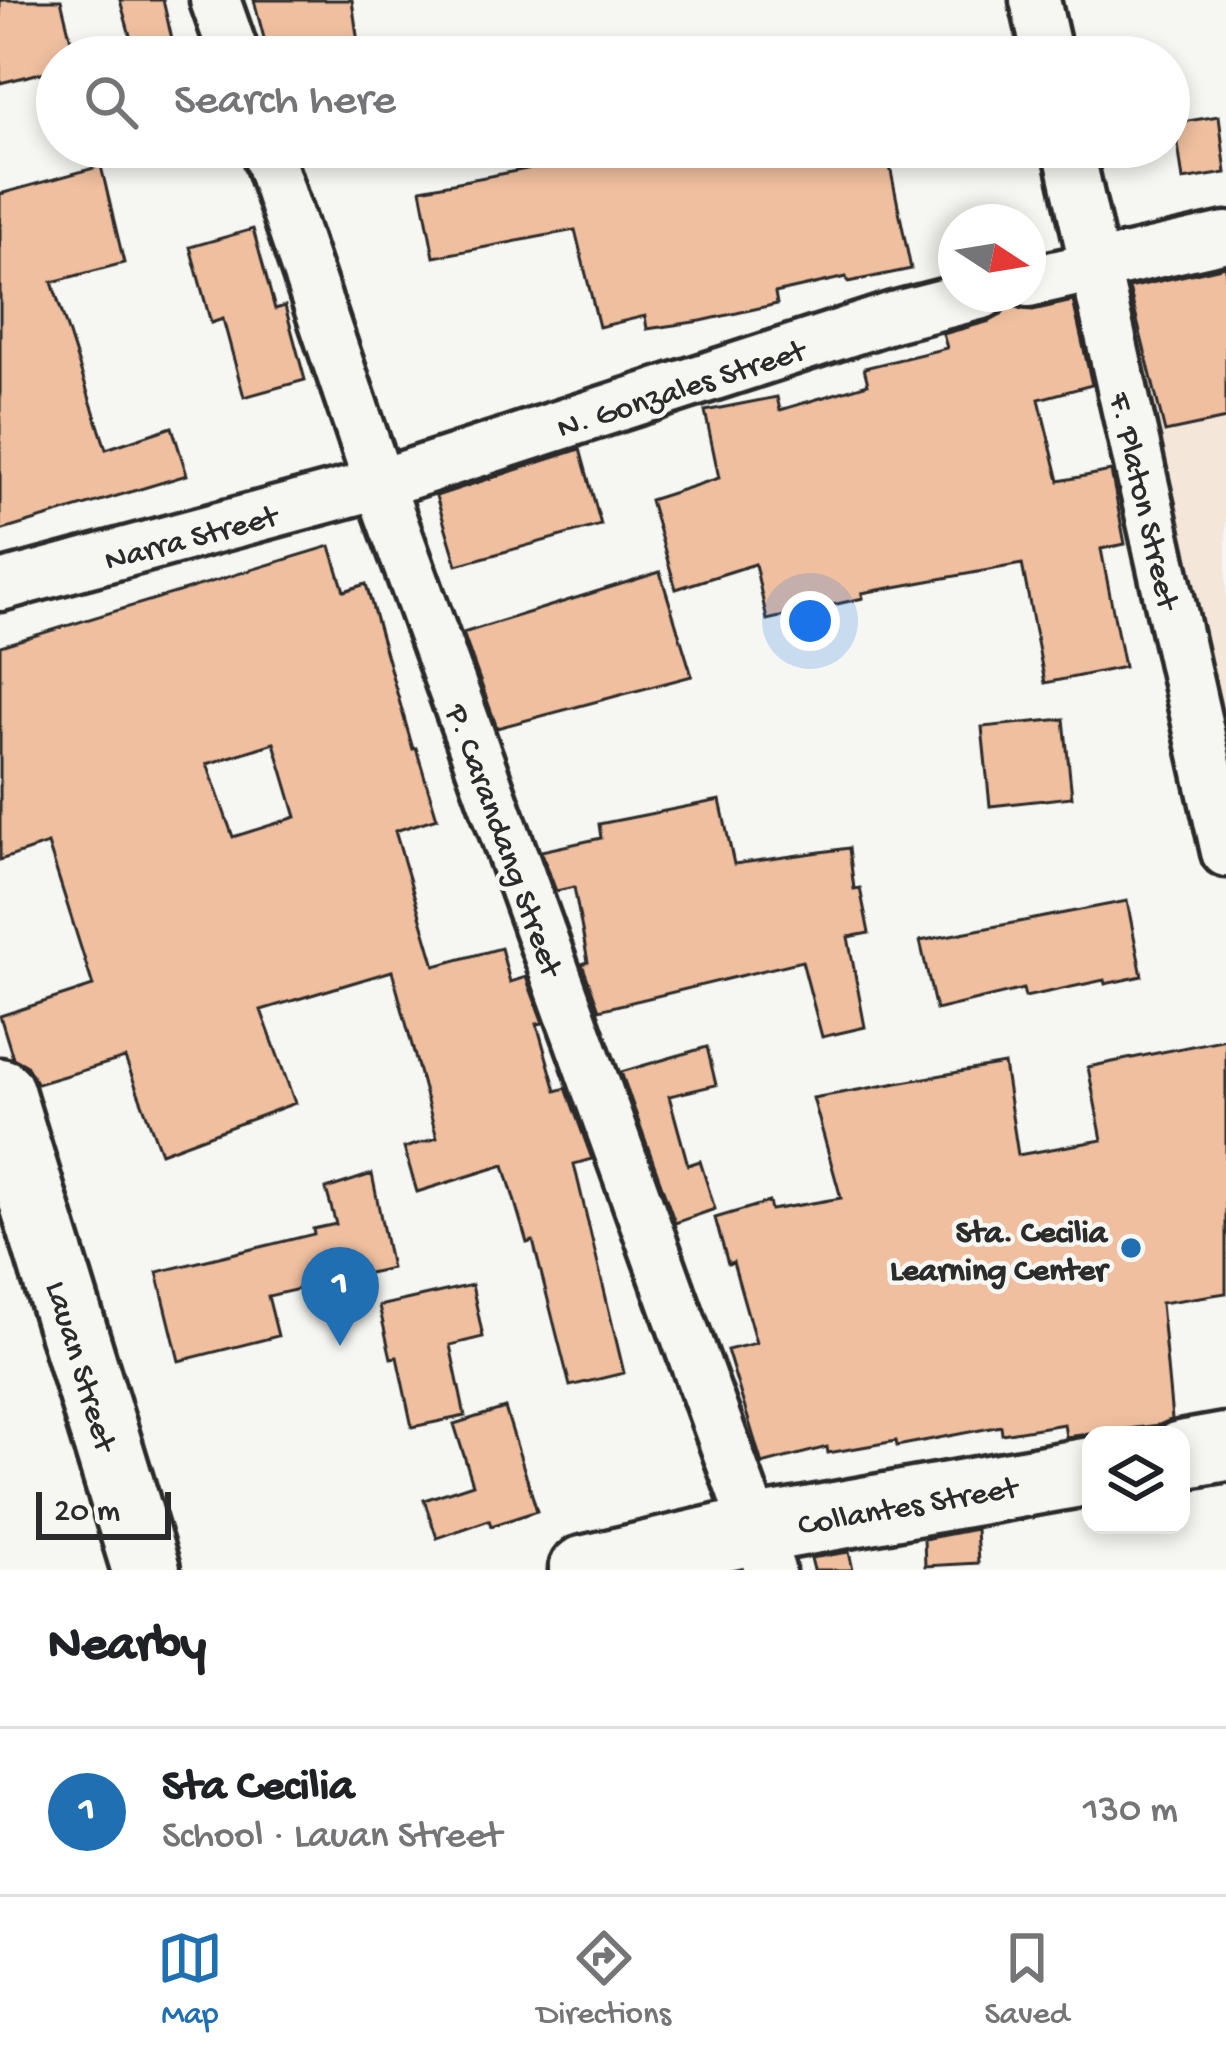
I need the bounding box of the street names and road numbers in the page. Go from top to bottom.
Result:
street label: N. Gonzales Street [553,333,813,450]
street label: F. Platon Street [1098,388,1185,616]
street label: Narra Street [101,499,285,582]
street label: P. Carandang Street [434,699,569,984]
street label: Lauan Street [34,1277,123,1459]
street label: Collantes Street [795,1470,1023,1547]

